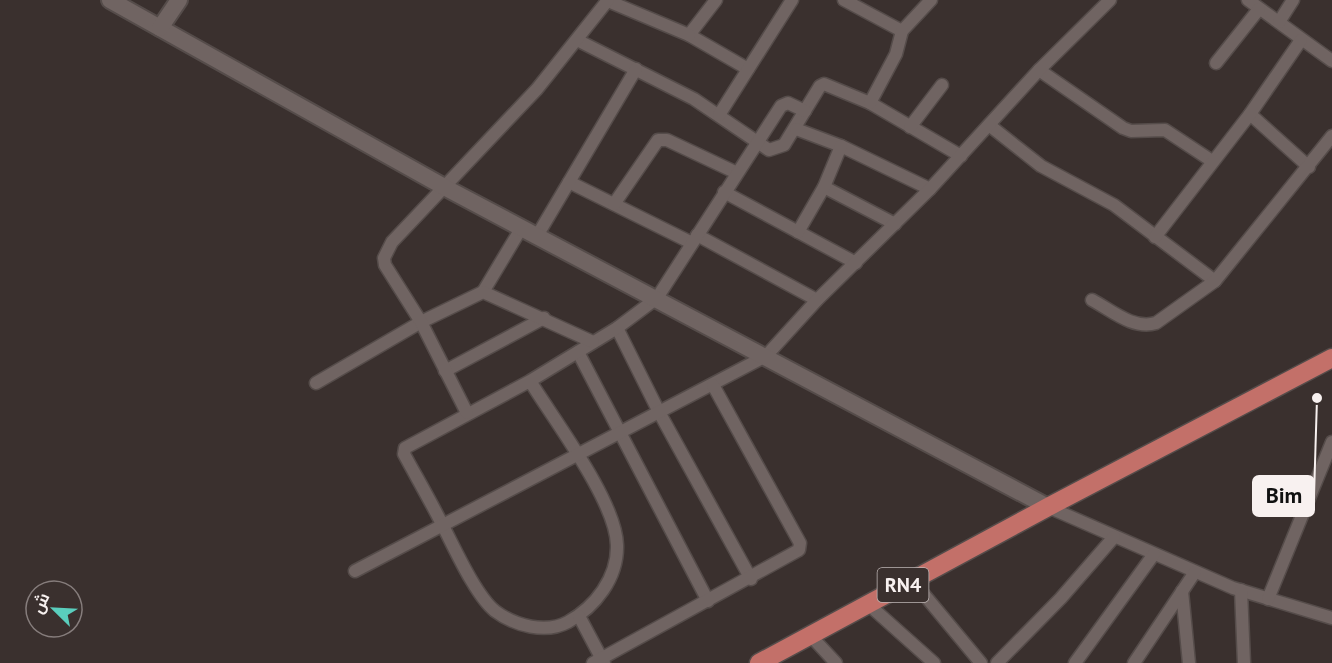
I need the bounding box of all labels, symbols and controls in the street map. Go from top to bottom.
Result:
callout: Bim [1253,476,1314,516]
text: Bim [1266,481,1302,509]
road number: RN4 [878,568,928,602]
north arrow [24,579,84,639]
text: ش [27,589,54,616]

